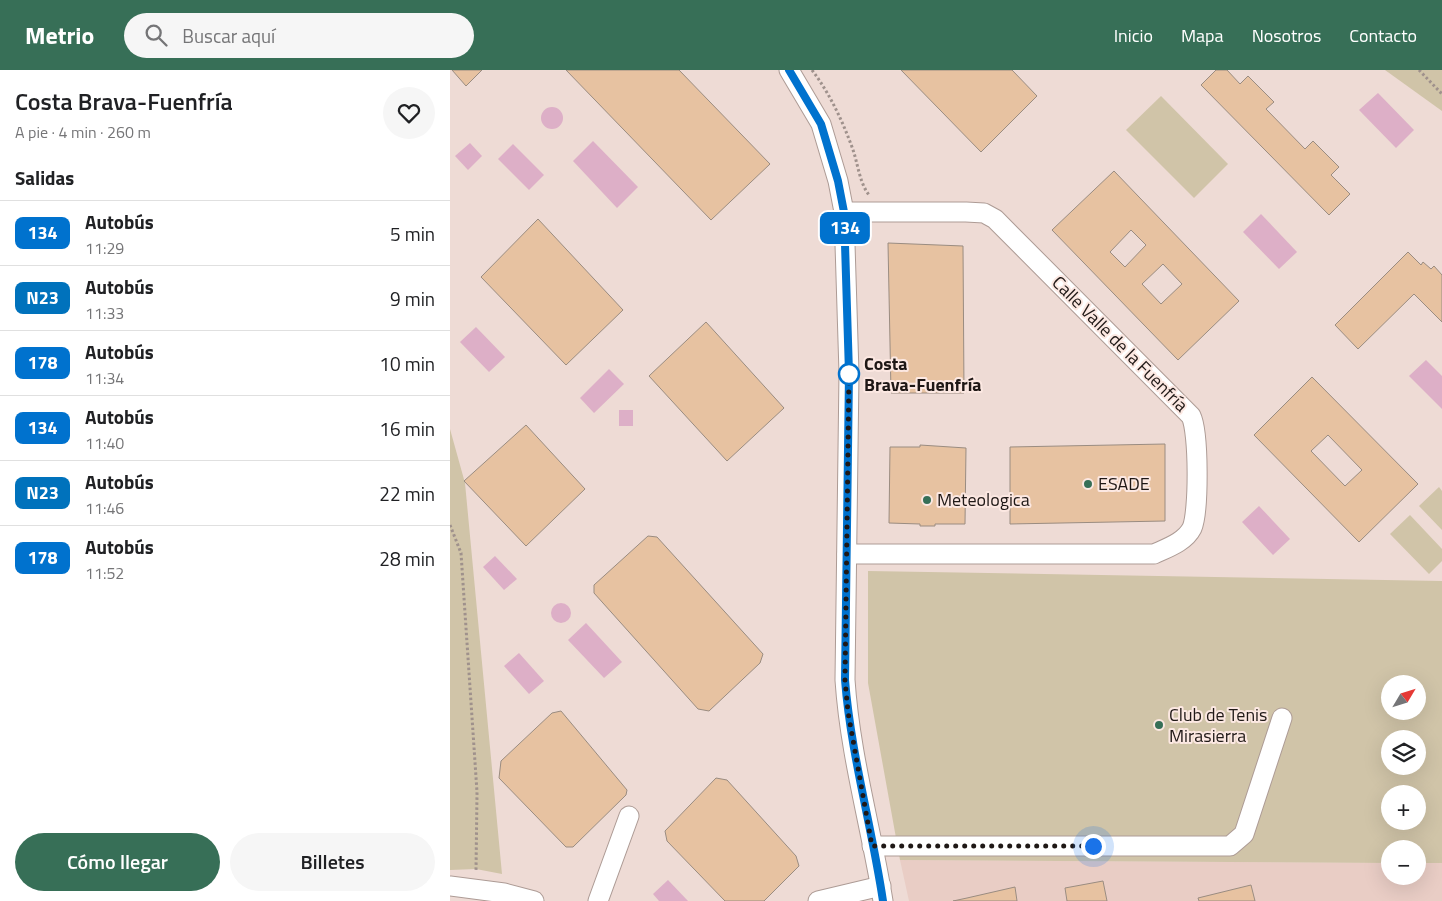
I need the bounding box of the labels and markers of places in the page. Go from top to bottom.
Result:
place label: Costa Brava-Fuenfría [864,350,982,398]
marker: Costa Brava-Fuenfría [838,363,860,385]
place label: ESADE [1098,470,1150,497]
marker: ESADE [1082,478,1094,490]
place label: Meteologica [937,486,1030,513]
marker: Meteologica [921,494,933,506]
place label: Club de Tenis Mirasierra [1169,701,1267,749]
marker: Club de Tenis Mirasierra [1153,719,1165,731]

